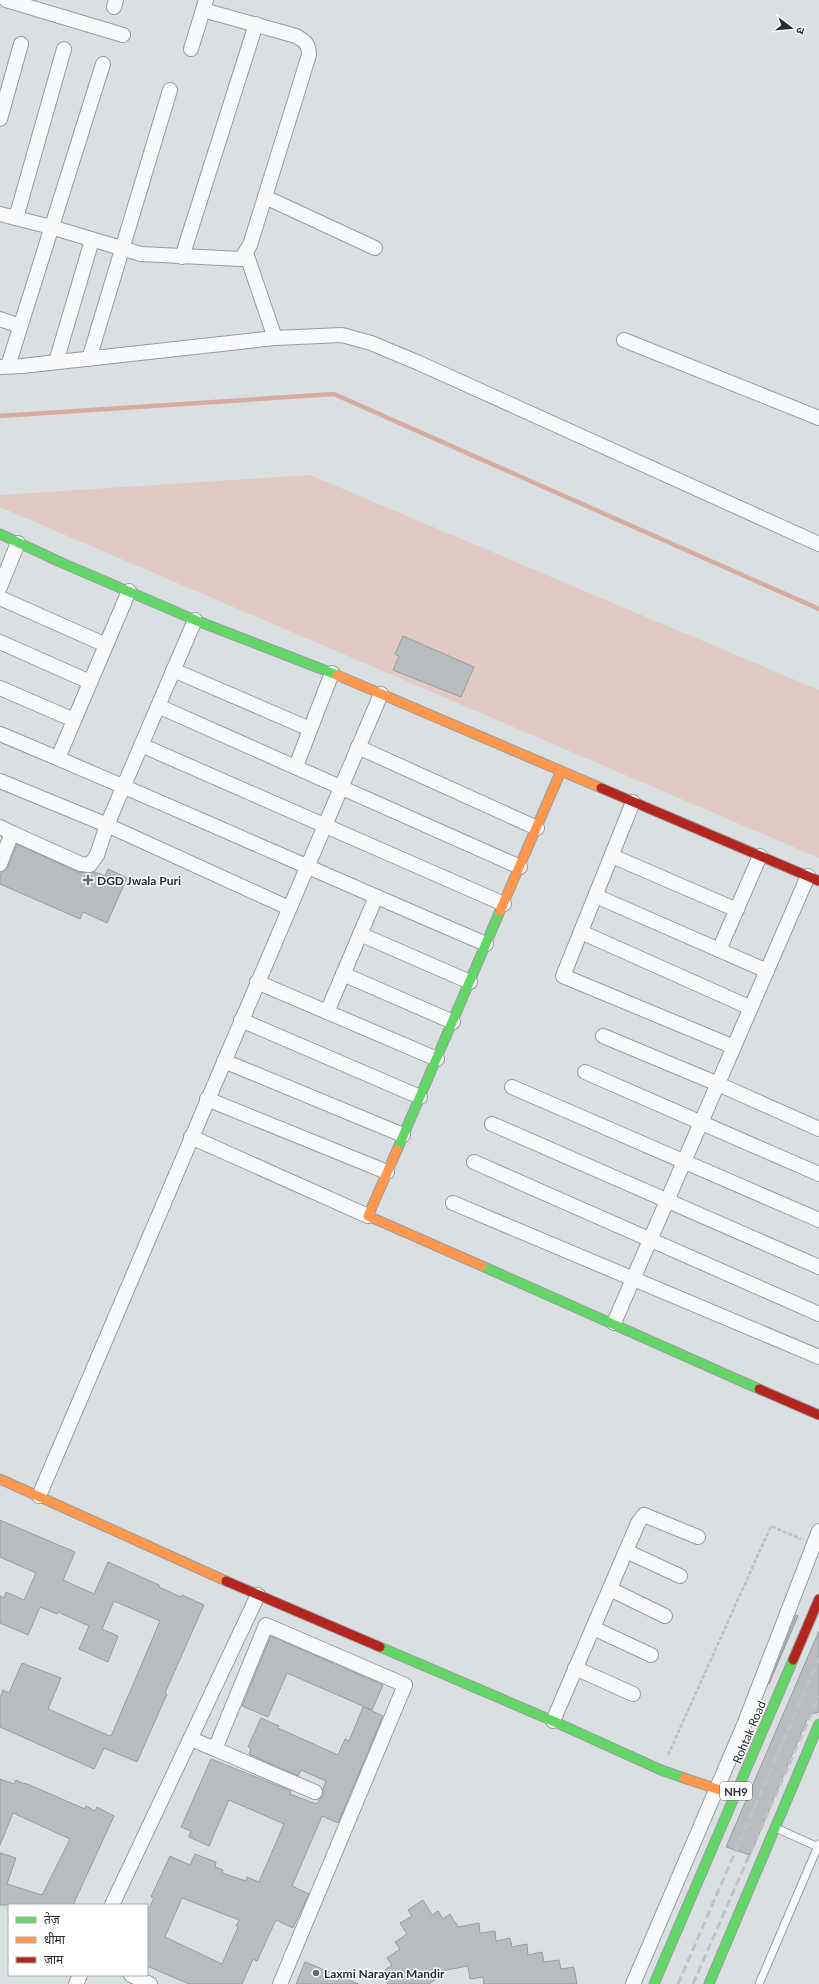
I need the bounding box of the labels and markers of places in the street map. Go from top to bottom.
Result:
place label: DGD Jwala Puri [97,873,181,888]
marker: DGD Jwala Puri [82,874,94,886]
place label: Laxmi Narayan Mandir [324,1966,445,1981]
marker: Laxmi Narayan Mandir [311,1968,321,1978]

